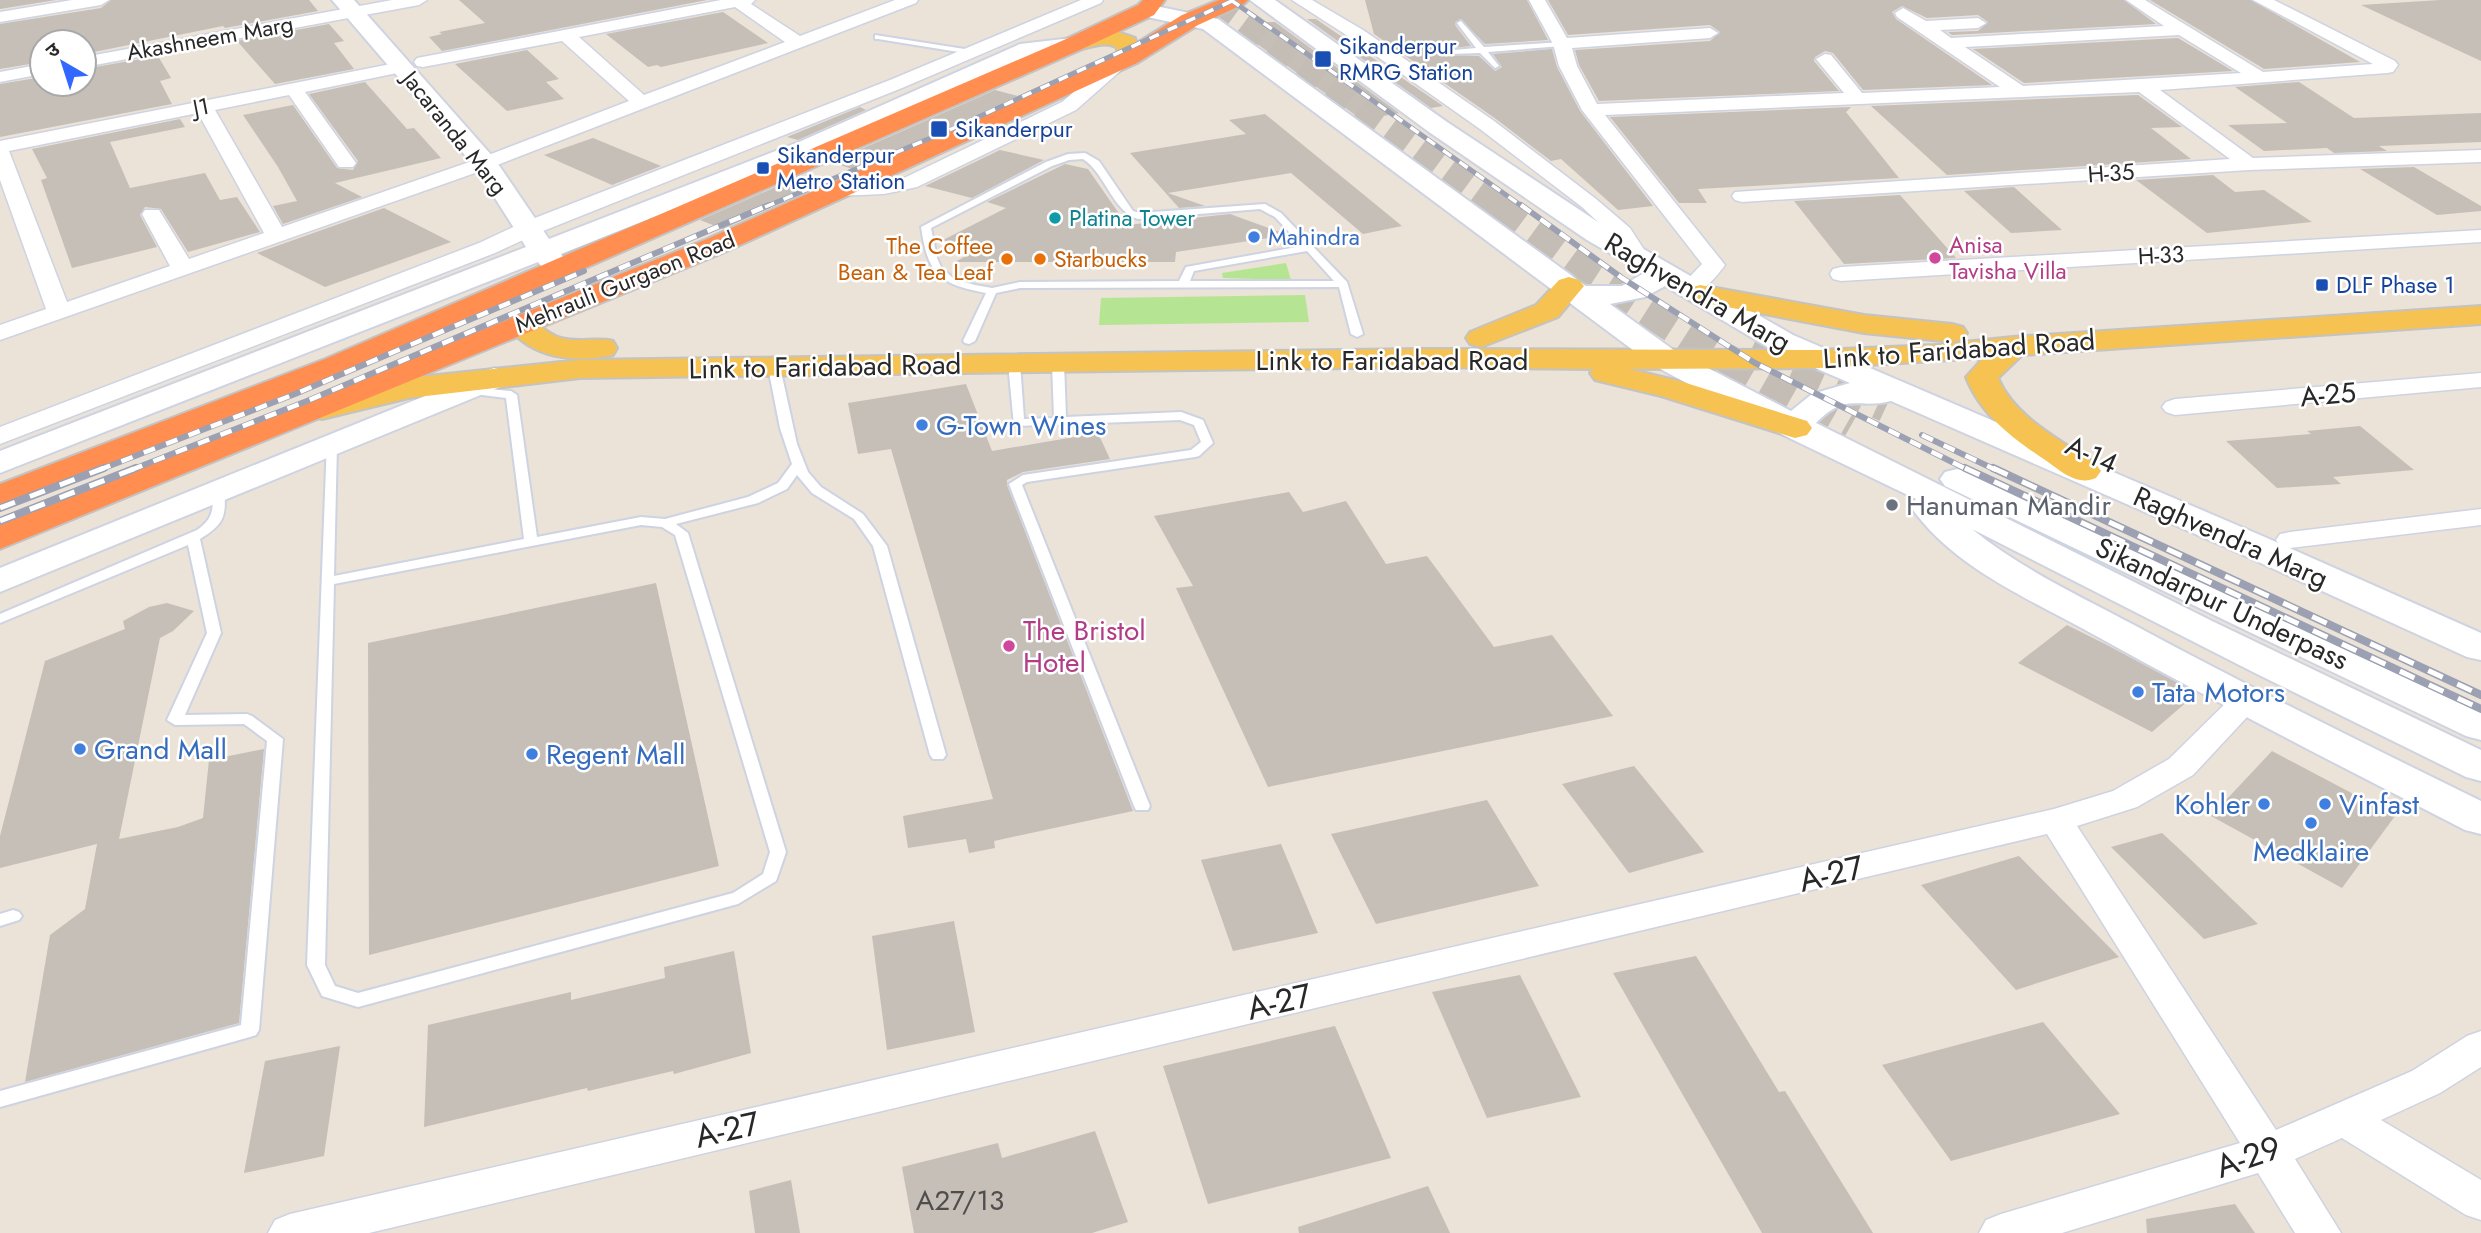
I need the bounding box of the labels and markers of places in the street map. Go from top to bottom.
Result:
place label: Sikanderpur RMRG Station [1339,29,1473,89]
marker: Sikanderpur RMRG Station [1313,49,1333,69]
place label: Sikanderpur [955,112,1073,146]
marker: Sikanderpur [929,119,949,139]
place label: Sikanderpur Metro Station [777,138,905,198]
marker: Sikanderpur Metro Station [755,160,771,176]
place label: Platina Tower [1069,201,1195,235]
marker: Platina Tower [1047,210,1063,226]
place label: Mahindra [1268,220,1360,254]
place label: Anisa Tavisha Villa [1949,228,2067,288]
place label: The Coffee Bean & Tea Leaf [838,229,994,289]
marker: Mahindra [1246,229,1262,245]
place label: Starbucks [1054,242,1147,276]
marker: Anisa Tavisha Villa [1927,250,1943,266]
marker: The Coffee Bean & Tea Leaf [999,251,1015,267]
marker: Starbucks [1032,251,1048,267]
place label: DLF Phase 1 [2336,268,2455,302]
marker: DLF Phase 1 [2314,277,2330,293]
place label: G-Town Wines [936,405,1106,446]
marker: G-Town Wines [914,417,930,433]
place label: Hanuman Mandir [1906,485,2111,526]
marker: Hanuman Mandir [1884,497,1900,513]
place label: The Bristol Hotel [1023,610,1146,683]
marker: The Bristol Hotel [1001,638,1017,654]
place label: Tata Motors [2152,672,2285,713]
marker: Tata Motors [2130,684,2146,700]
place label: Grand Mall [94,729,227,770]
place label: Regent Mall [546,734,685,775]
marker: Grand Mall [72,741,88,757]
marker: Regent Mall [524,746,540,762]
place label: Kohler [2175,784,2250,825]
place label: Vinfast [2339,784,2419,825]
marker: Kohler [2256,796,2272,812]
marker: Vinfast [2317,796,2333,812]
marker: Medklaire [2303,815,2319,831]
place label: Medklaire [2253,831,2369,872]

